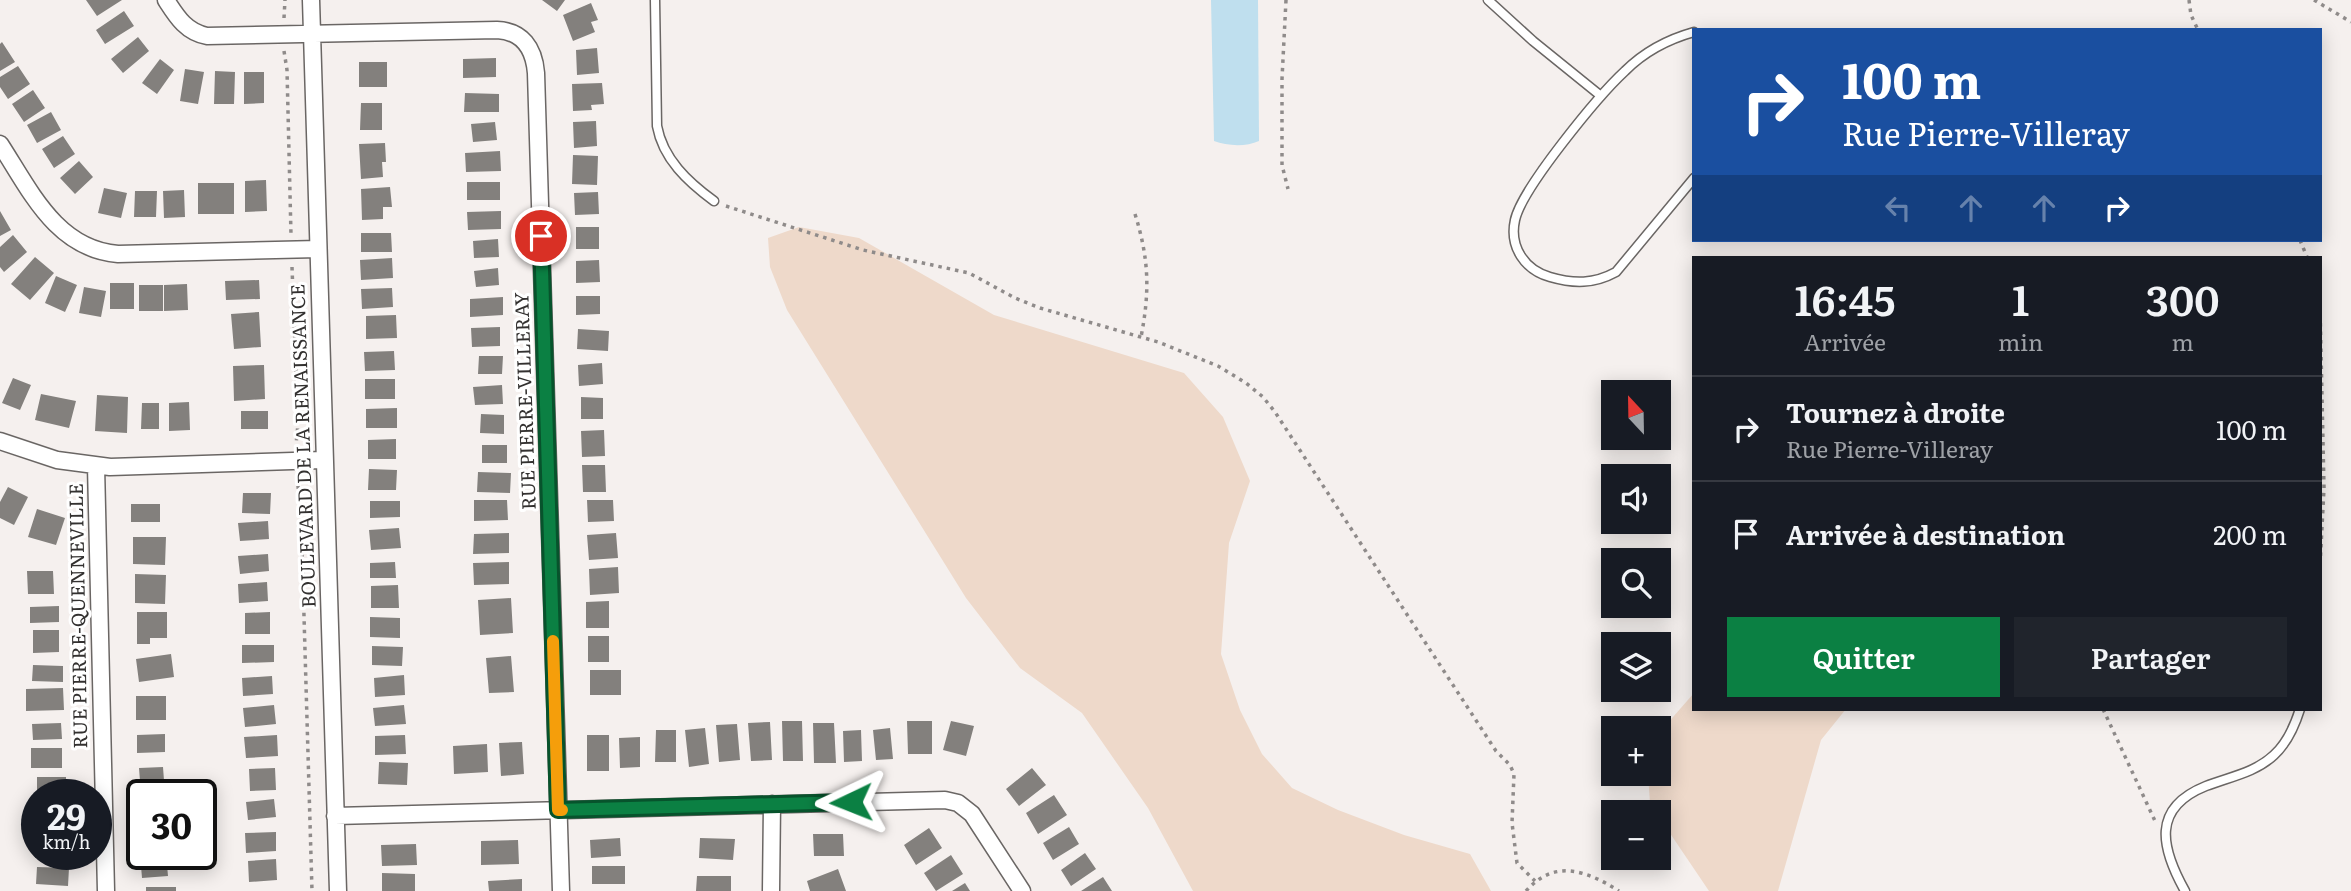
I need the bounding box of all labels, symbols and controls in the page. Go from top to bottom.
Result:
text: 100 m [1842,41,1981,114]
icon: right [1727,56,1818,147]
text: Rue Pierre-Villeray [1842,108,2130,156]
icon: left [1879,189,1917,227]
icon: ahead [1952,189,1990,227]
icon: ahead [2025,189,2063,227]
icon: right [2098,189,2136,227]
pin [511,206,571,266]
icon: arrive [522,217,560,255]
text: 16:45 [1795,267,1895,329]
text: 1 [2012,267,2029,329]
text: 300 [2146,267,2219,329]
street label: BOULEVARD DE LA RENAISSANCE [282,283,322,609]
street label: RUE PIERRE-VILLERAY [506,291,542,510]
text: Arrivée [1804,324,1886,358]
text: min [1998,324,2043,358]
text: m [2171,324,2194,358]
north arrow [1601,380,1671,450]
map controls [1601,380,1671,870]
text: Tournez à droite [1786,392,2005,431]
text: 100 m [2216,409,2287,448]
icon: right [1727,410,1765,448]
text: Rue Pierre-Villeray [1786,431,1993,465]
button: sound [1601,464,1671,534]
street label: RUE PIERRE-QUENNEVILLE [61,483,93,749]
text: Arrivée à destination [1786,514,2065,553]
text: 200 m [2213,514,2287,553]
icon: arrive [1727,515,1765,553]
button: search [1601,548,1671,618]
button: Quitter [1727,617,2000,697]
button: Partager [2014,617,2287,697]
button: layers [1601,632,1671,702]
button: + [1601,716,1671,786]
position arrow [814,765,888,839]
speed limit sign: 30 [126,779,217,870]
text: 29 [47,789,86,841]
button: − [1601,800,1671,870]
text: km/h [43,828,90,855]

